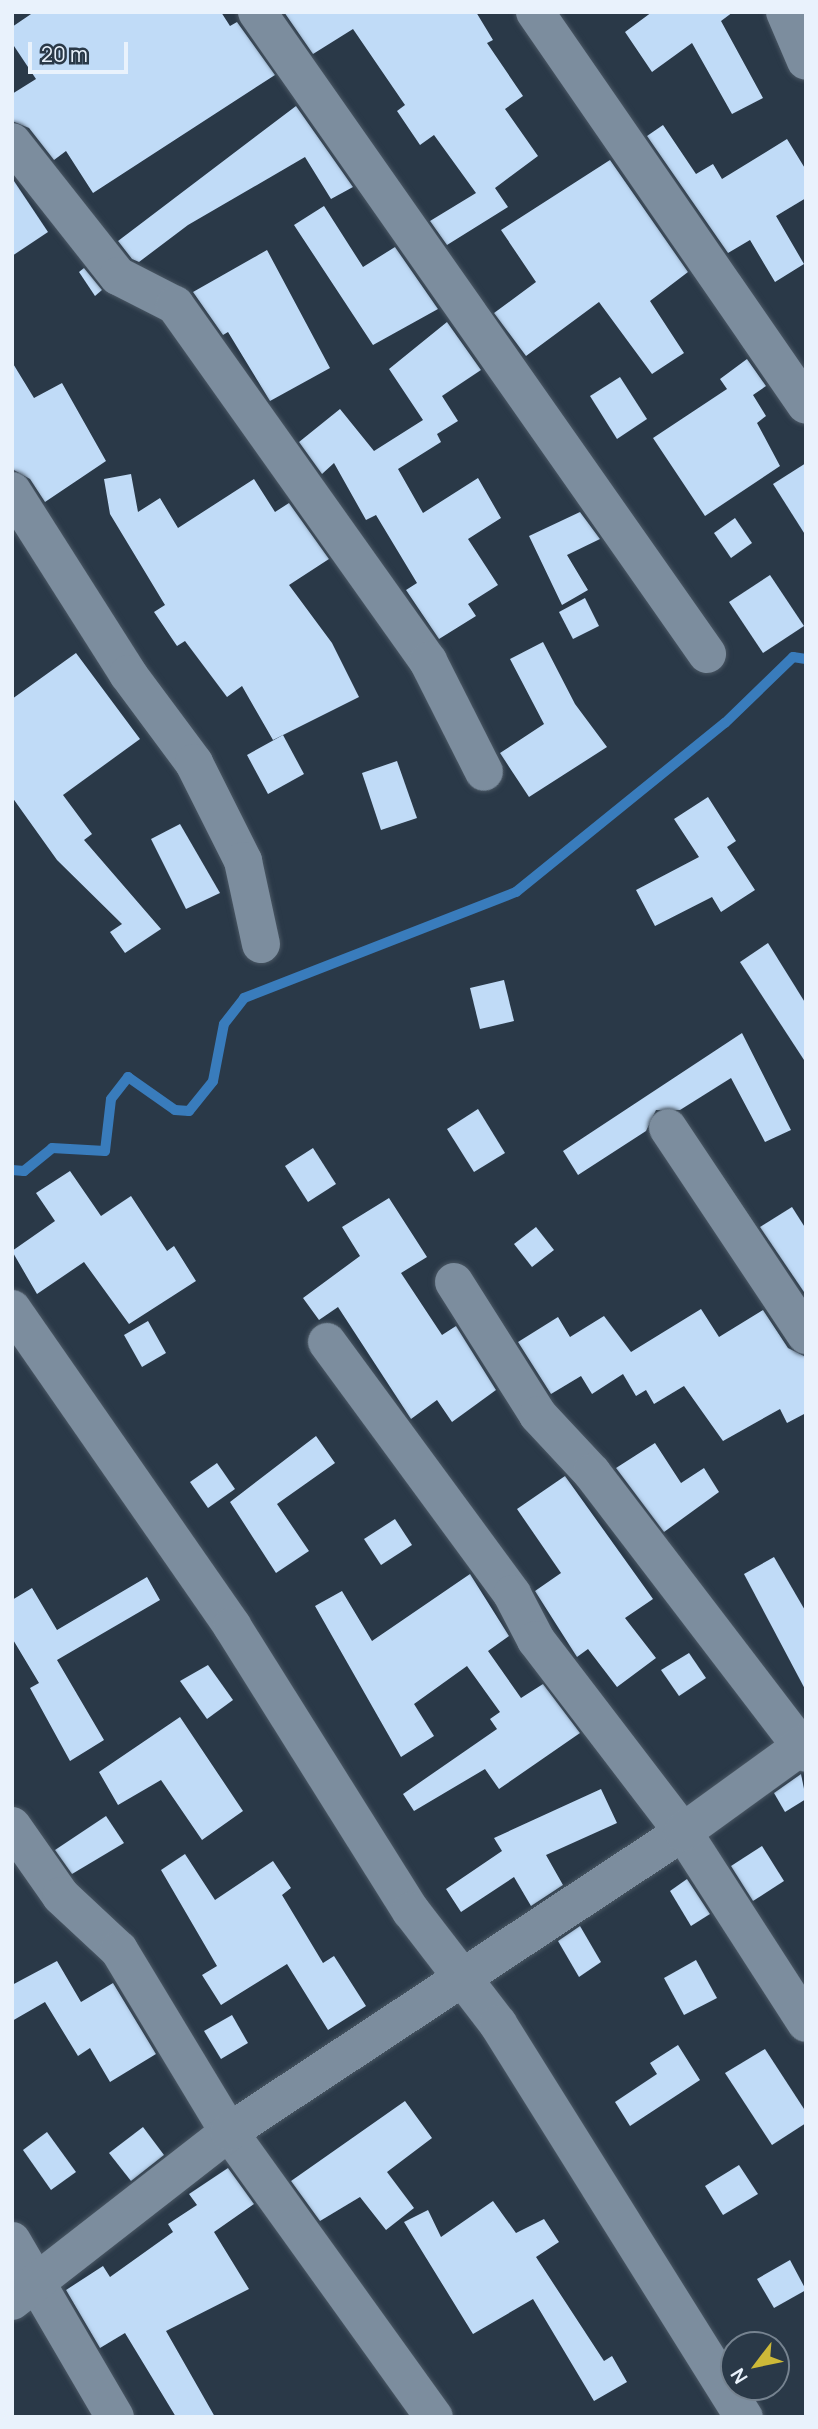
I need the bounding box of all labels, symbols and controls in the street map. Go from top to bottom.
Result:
scale bar [32,28,131,72]
text: 20 m [41,40,88,68]
north arrow [720,2331,790,2401]
text: N [724,2363,754,2389]

